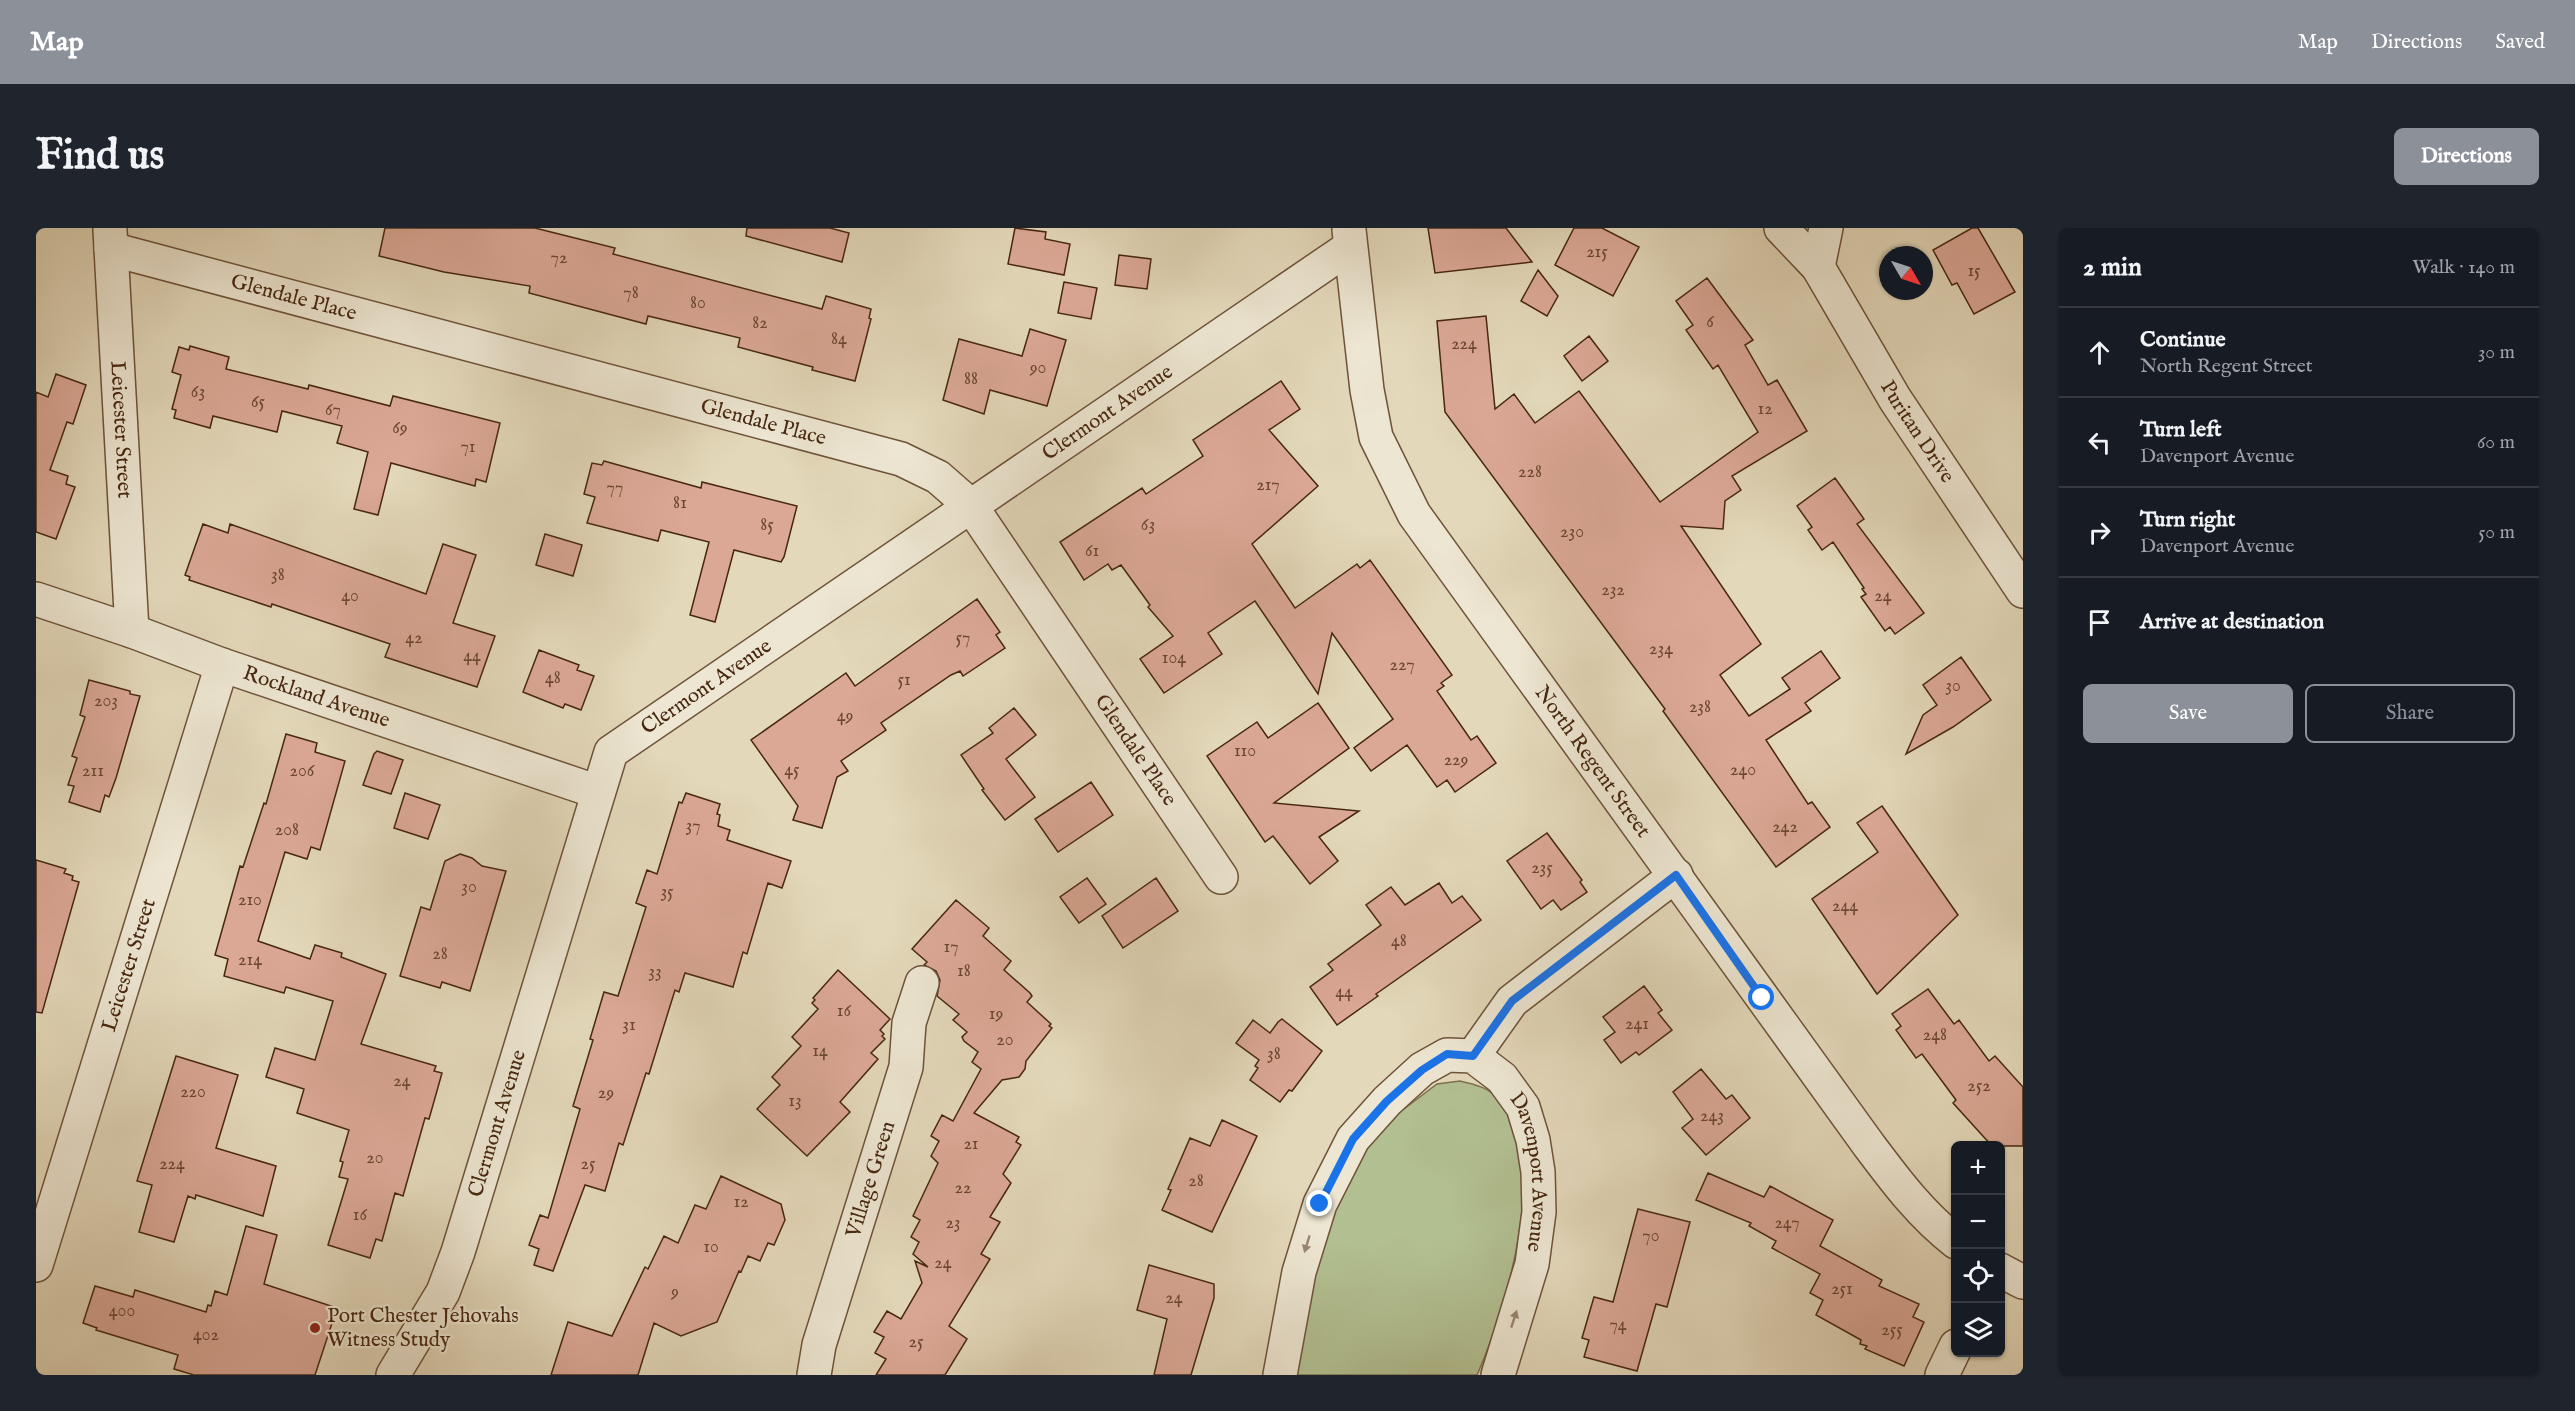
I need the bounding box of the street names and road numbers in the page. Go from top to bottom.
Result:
street label: Glendale Place [228,268,360,327]
street label: Clermont Avenue [1037,358,1179,467]
street label: Leicester Street [104,360,138,499]
street label: Puritan Drive [1874,376,1961,488]
street label: Glendale Place [698,393,829,452]
street label: Clermont Avenue [636,632,777,741]
street label: Rockland Avenue [239,660,394,734]
street label: North Regent Street [1529,680,1656,843]
street label: Glendale Place [1088,689,1183,812]
street label: Leicester Street [96,895,162,1035]
street label: Clermont Avenue [462,1046,533,1200]
street label: Davenport Avenue [1503,1087,1553,1254]
street label: Village Green [840,1118,902,1242]

